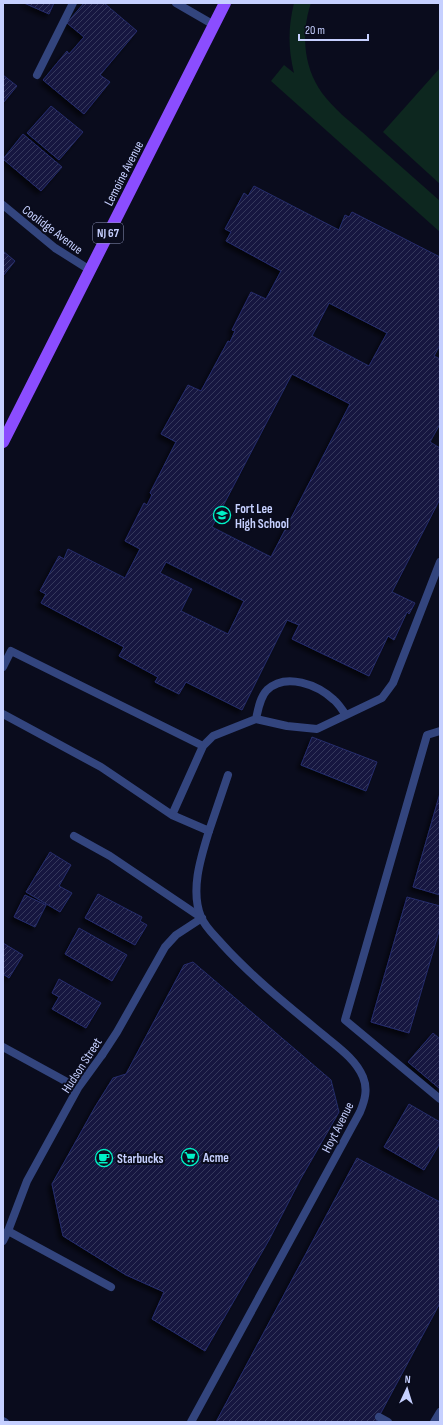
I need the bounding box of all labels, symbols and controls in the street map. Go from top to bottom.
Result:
scale bar [299,16,368,42]
text: 20 m [305,23,325,38]
street label: Lemoine Avenue [101,138,147,209]
street label: Coolidge Avenue [19,202,86,258]
road number: NJ 67 [93,223,123,243]
place label: Fort Lee High School [235,501,289,532]
school or university icon: Fort Lee High School [212,505,232,525]
street label: Hudson Street [58,1035,106,1096]
street label: Hoyt Avenue [318,1099,357,1156]
supermarket icon: Acme [180,1147,200,1167]
cafe icon: Starbucks [94,1148,114,1168]
place label: Acme [202,1150,229,1166]
place label: Starbucks [117,1151,164,1167]
north arrow [387,1369,427,1409]
text: N [404,1373,411,1386]

